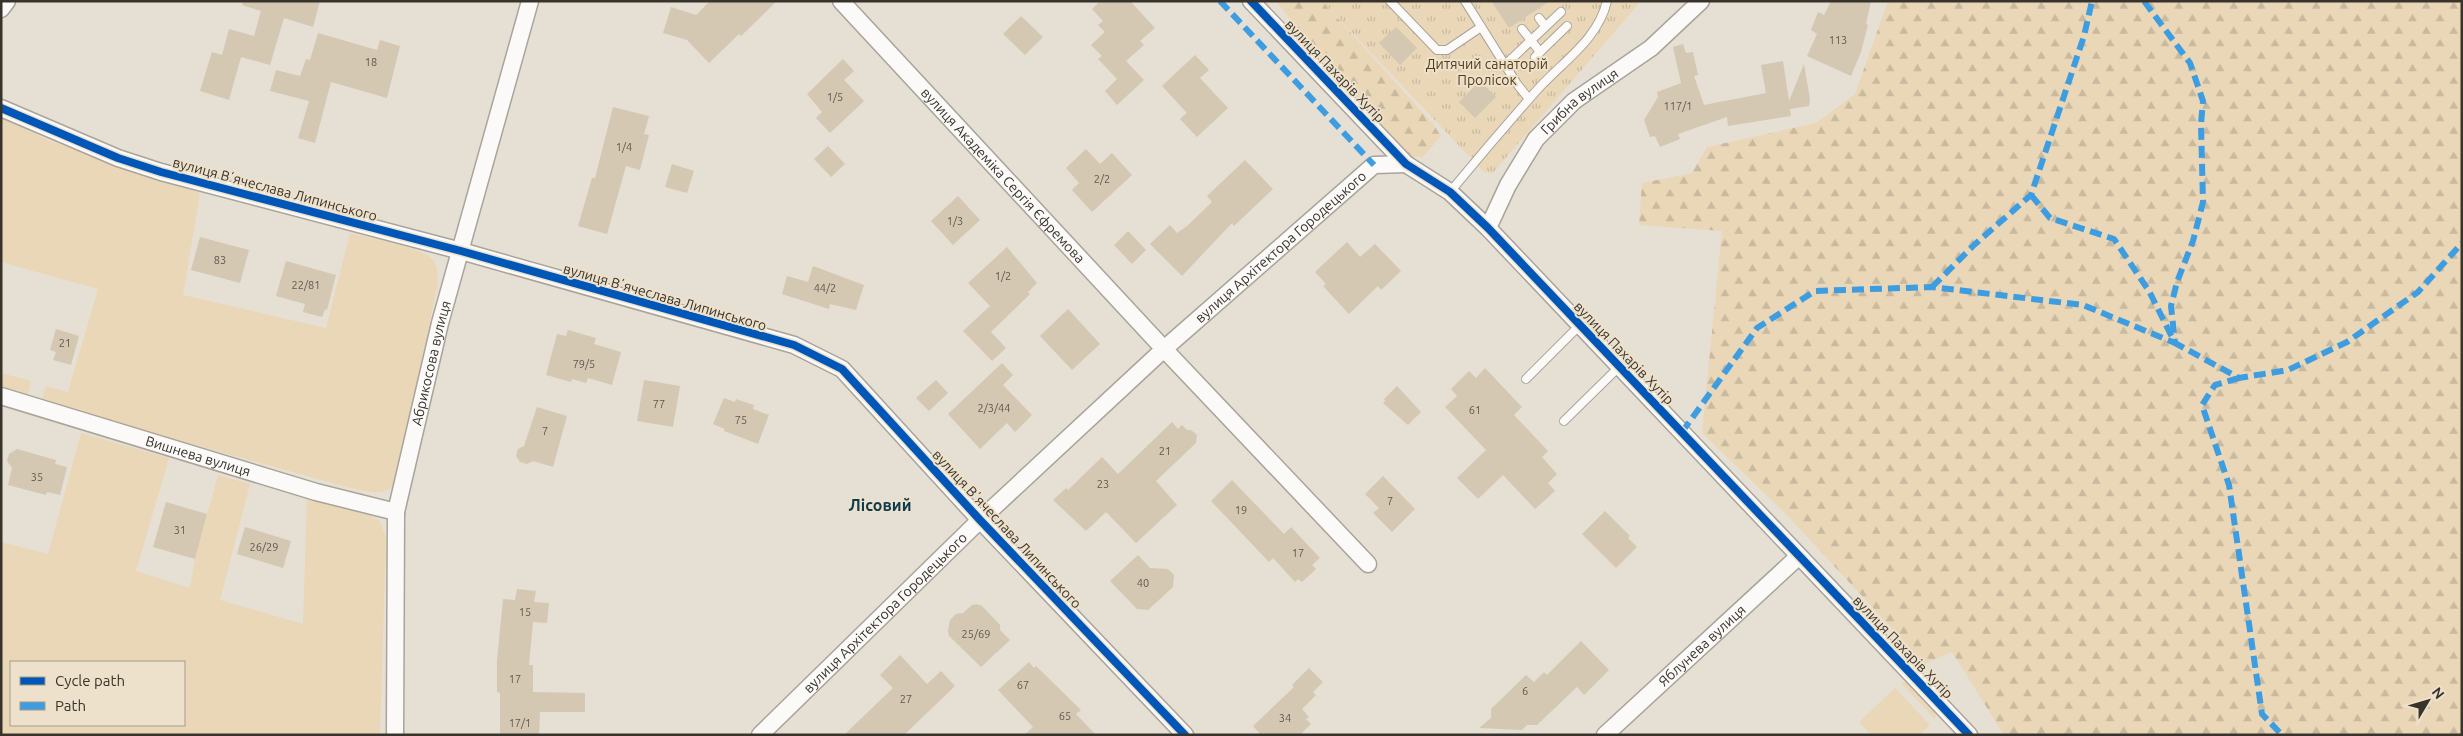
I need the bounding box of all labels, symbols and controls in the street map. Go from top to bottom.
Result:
street label: вулиця Пахарів Хутір [1282,16,1388,126]
house number: 113 [1829,34,1847,46]
house number: 18 [365,56,377,68]
park label: Дитячий санаторій Пролісок [1426,56,1548,88]
street label: Грибна вулиця [1537,65,1621,138]
street label: вулиця Академіка Сергія Єфремова [918,85,1088,266]
house number: 1/5 [827,91,843,103]
house number: 117/1 [1664,100,1692,112]
house number: 1/4 [616,141,632,153]
street label: вулиця Вʼячеслава Липинського [171,154,379,224]
street label: вулиця Архітектора Городецького [1192,168,1370,326]
house number: 2/2 [1094,173,1110,185]
house number: 1/3 [947,215,963,227]
house number: 83 [214,254,226,266]
street label: вулиця Вʼячеслава Липинського [561,260,769,334]
house number: 1/2 [995,270,1011,282]
house number: 22/81 [292,279,320,291]
house number: 44/2 [814,282,836,294]
street label: вулиця Пахарів Хутір [1571,298,1677,408]
street label: Абрикосова вулиця [408,299,454,427]
house number: 21 [59,337,71,349]
house number: 79/5 [573,358,595,370]
house number: 77 [653,398,665,410]
house number: 2/3/44 [978,402,1010,414]
house number: 61 [1469,404,1481,416]
house number: 75 [735,414,747,426]
house number: 7 [542,425,548,437]
street label: Вишнева вулиця [144,433,253,480]
house number: 21 [1159,445,1171,457]
street label: вулиця Вʼячеслава Липинського [929,446,1085,612]
house number: 35 [31,471,43,483]
house number: 23 [1097,478,1109,490]
house number: 7 [1387,495,1393,507]
district label: Лісовий [849,496,911,514]
house number: 19 [1235,504,1247,516]
house number: 31 [174,524,186,536]
street label: вулиця Архітектора Городецького [800,529,970,696]
house number: 26/29 [250,541,278,553]
house number: 17 [1292,547,1304,559]
house number: 40 [1137,577,1149,589]
street label: вулиця Пахарів Хутір [1850,592,1956,702]
street label: Яблунева вулиця [1655,601,1749,689]
house number: 15 [519,606,531,618]
house number: 25/69 [962,628,990,640]
legend [10,661,185,726]
text: Cycle path [55,672,125,689]
house number: 17 [509,673,521,685]
north arrow [2403,676,2453,726]
house number: 67 [1017,679,1029,691]
text: N [2429,684,2448,702]
house number: 6 [1522,685,1528,697]
house number: 27 [900,693,912,705]
text: Path [55,697,86,714]
house number: 65 [1059,710,1071,722]
house number: 34 [1279,712,1291,724]
house number: 17/1 [509,717,531,729]

